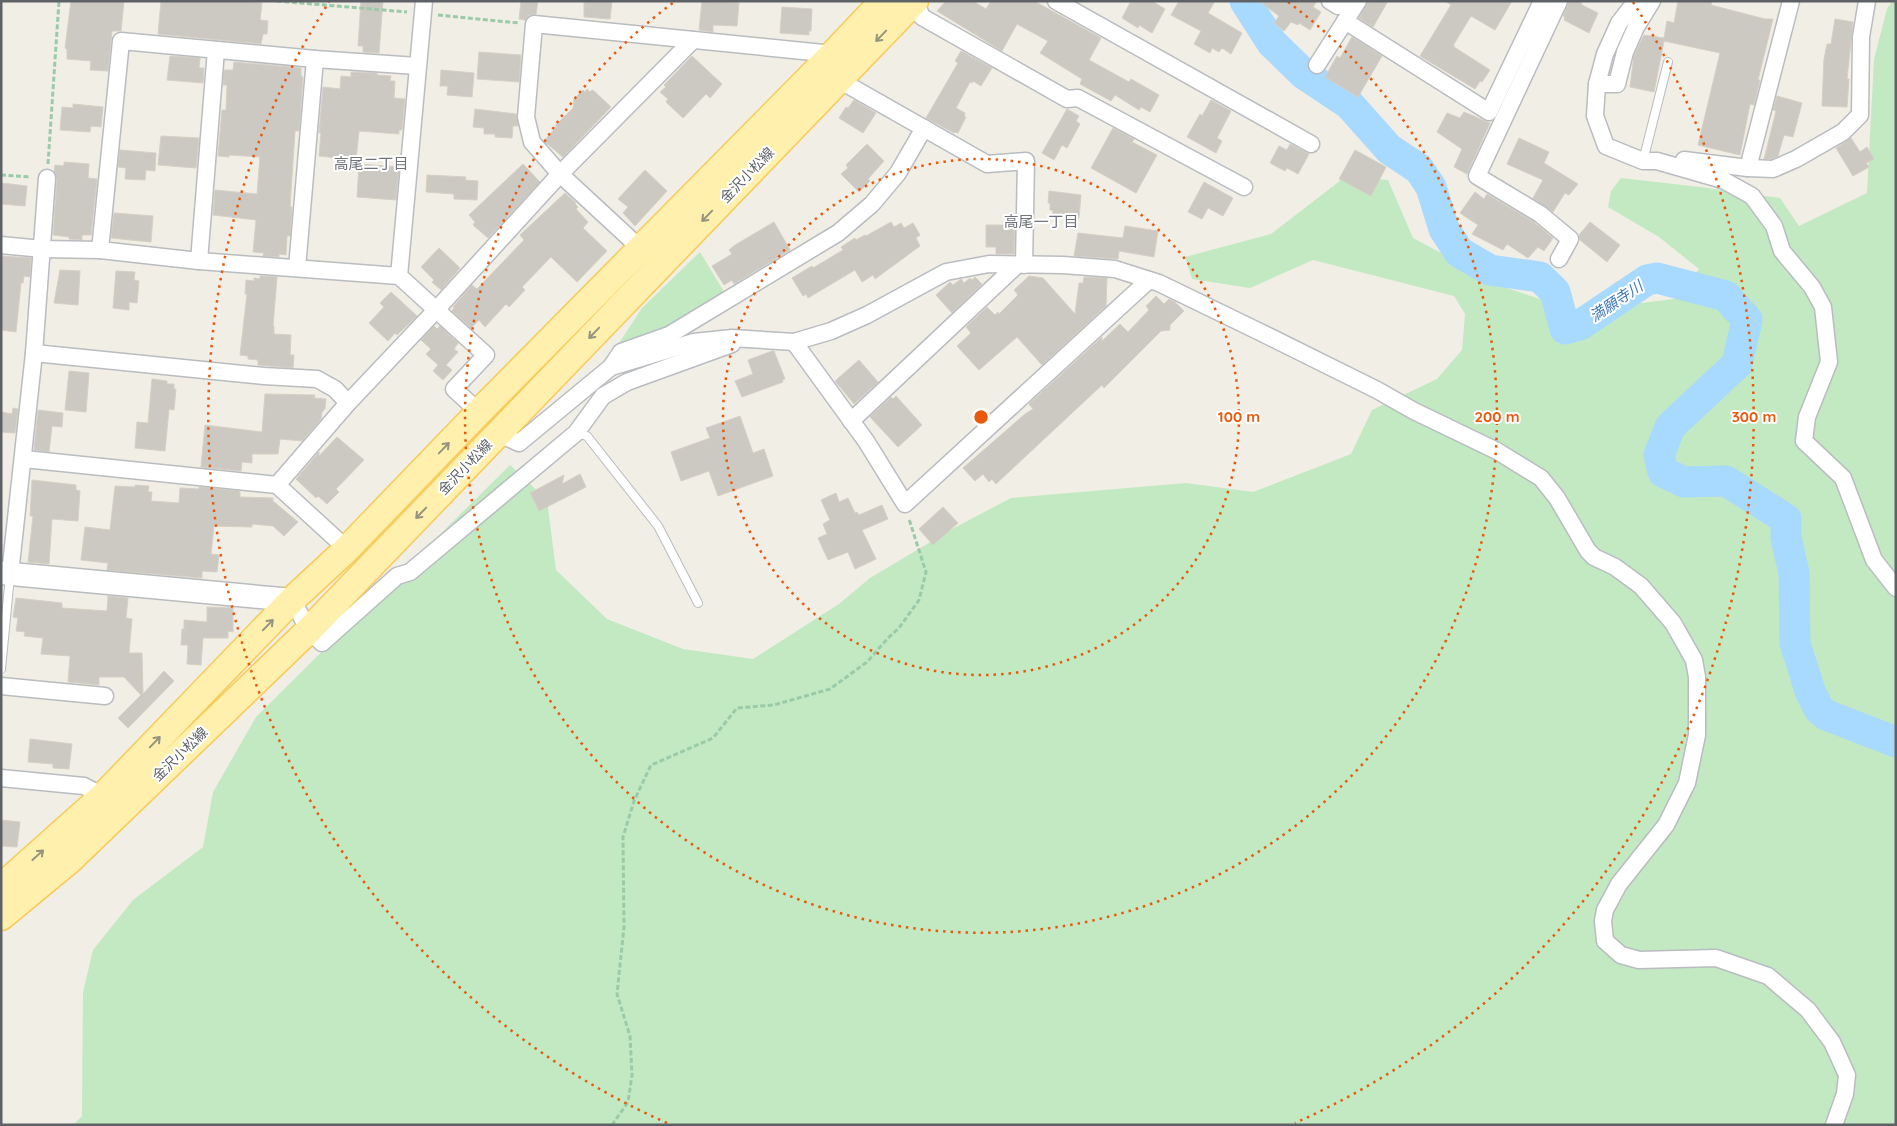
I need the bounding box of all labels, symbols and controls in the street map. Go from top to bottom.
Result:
one-way arrow [875,30,887,43]
street label: 金沢小松線 [716,144,778,206]
district label: 高尾二丁目 [333,154,409,173]
one-way arrow [701,210,713,222]
district label: 高尾一丁目 [1003,212,1079,231]
water label: 満願寺川 [1586,275,1648,326]
one-way arrow [588,327,600,339]
text: 100 m [1218,407,1260,426]
text: 200 m [1475,407,1520,426]
text: 300 m [1732,407,1776,426]
centre of rings [972,408,990,426]
street label: 金沢小松線 [434,436,496,498]
one-way arrow [438,441,450,454]
one-way arrow [415,507,427,519]
one-way arrow [262,619,274,632]
street label: 金沢小松線 [149,723,211,785]
one-way arrow [149,736,161,749]
one-way arrow [32,849,45,861]

